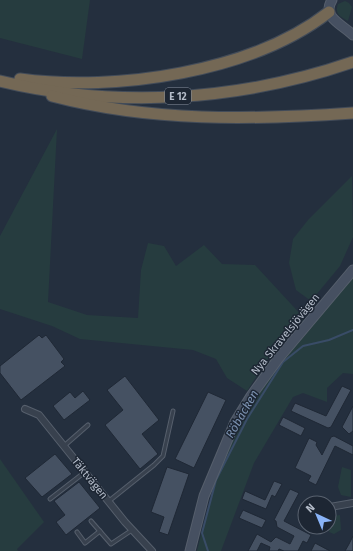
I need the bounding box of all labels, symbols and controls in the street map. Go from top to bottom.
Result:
road number: E 12 [165,88,191,104]
street label: Nya Skravelsjövägen [248,291,322,378]
water label: Röbäcken [223,387,261,440]
street label: Täktvägen [69,455,110,502]
north arrow [297,495,337,535]
text: N [303,501,318,515]

